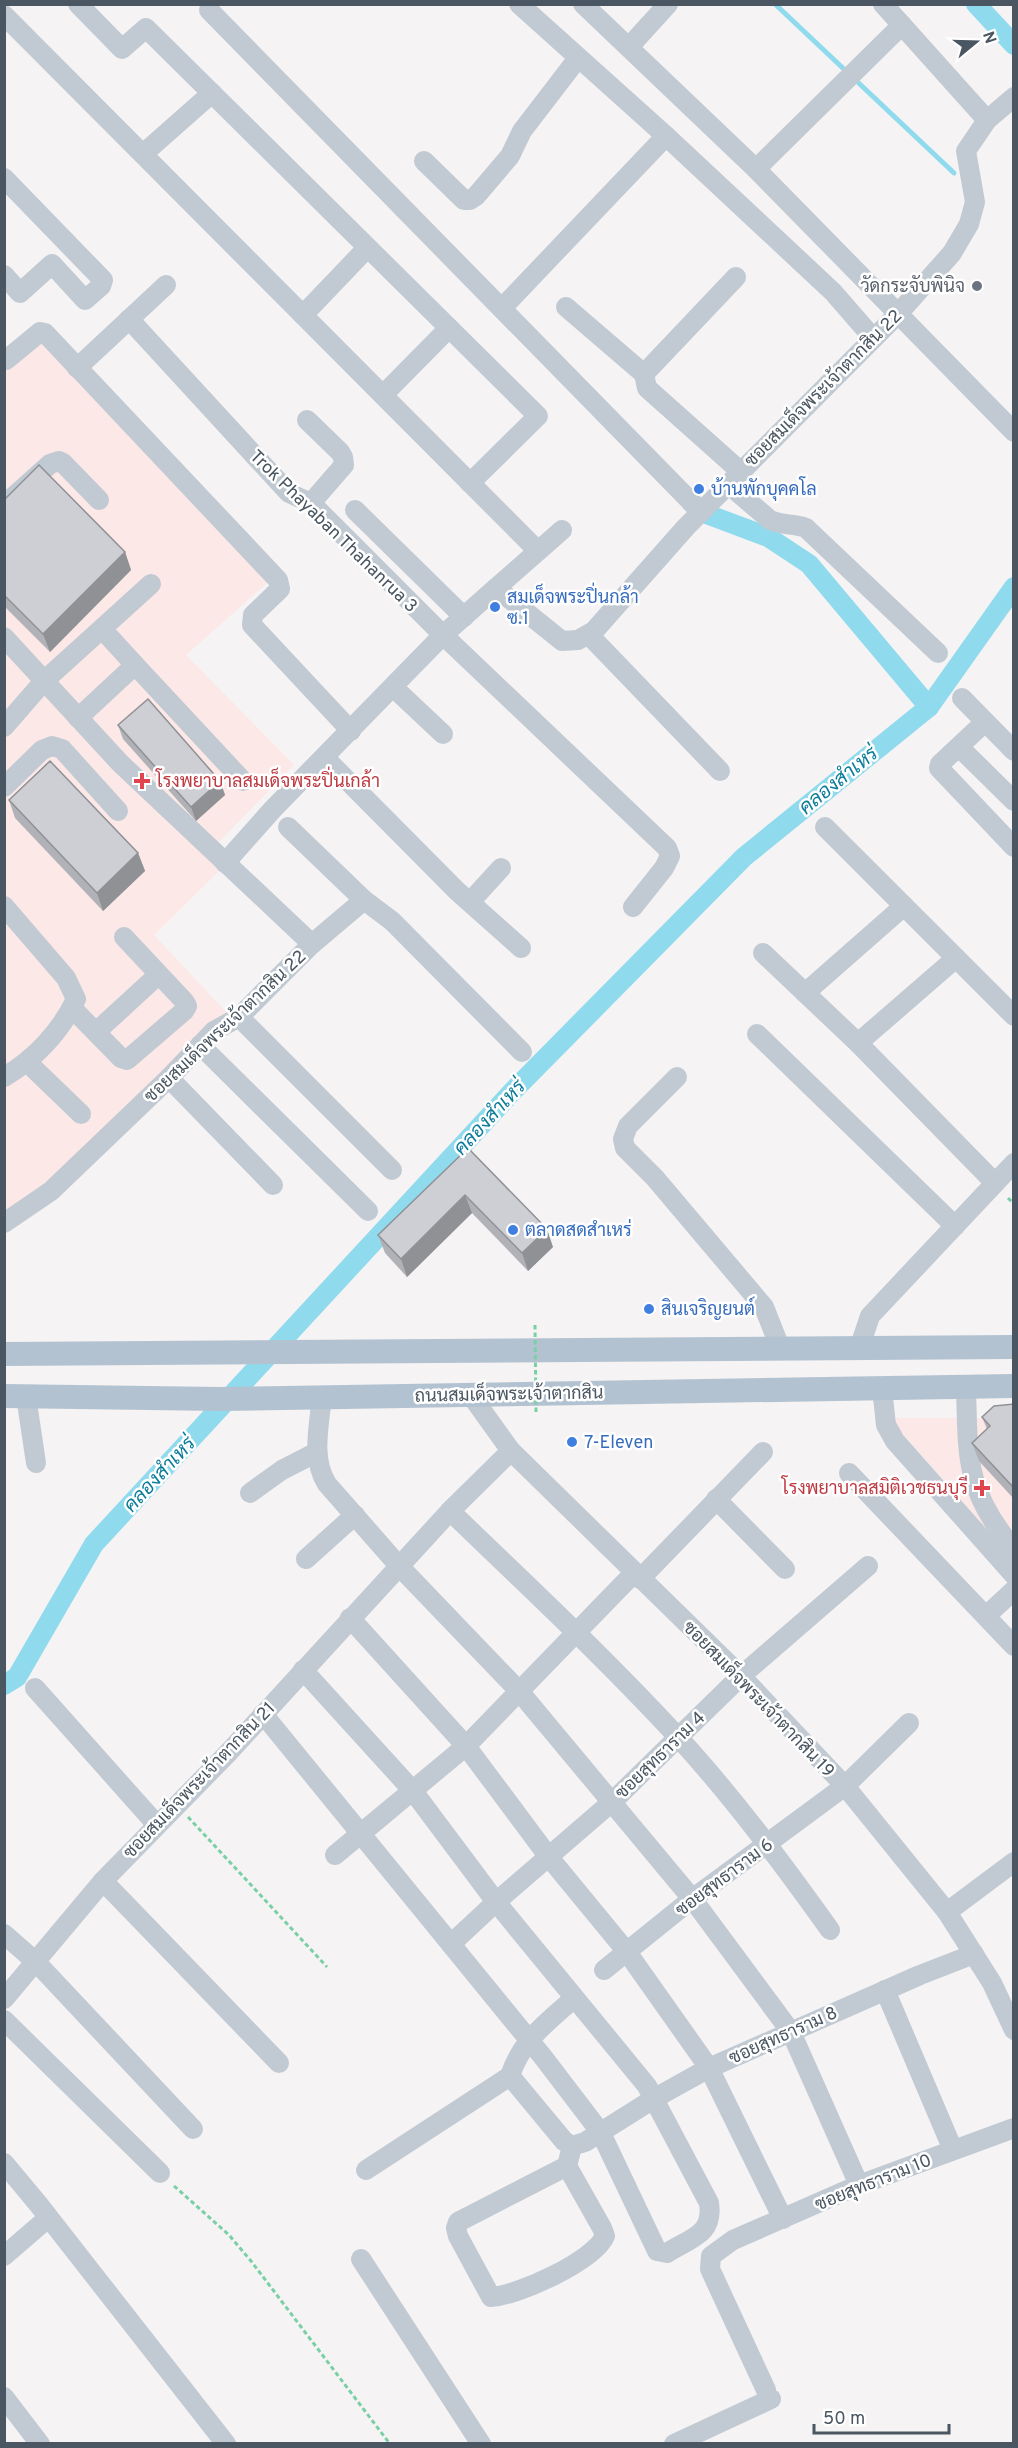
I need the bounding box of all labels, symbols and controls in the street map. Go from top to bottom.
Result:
north arrow [946,12,1006,72]
text: N [977,29,1000,46]
place label: วัดกระจับพินิจ [860,275,965,299]
marker: วัดกระจับพินิจ [970,279,984,293]
street label: ซอยสมเด็จพระเจ้าตากสิน 22 [738,303,908,473]
street label: Trok Phayaban Thahanrua 3 [244,446,422,618]
place label: บ้านพักบุคคโล [711,476,817,502]
marker: บ้านพักบุคคโล [692,482,706,496]
place label: สมเด็จพระปิ่นกล้า ซ.1 [507,582,639,631]
marker: สมเด็จพระปิ่นกล้า ซ.1 [488,600,502,614]
water label: คลองสำเหร่ [794,740,885,821]
place label: โรงพยาบาลสมเด็จพระปิ่นเกล้า [155,766,380,794]
marker: โรงพยาบาลสมเด็จพระปิ่นเกล้า [133,772,151,790]
street label: ซอยสมเด็จพระเจ้าตากสิน 22 [137,943,312,1108]
water label: คลองสำเหร่ [448,1073,533,1162]
place label: ตลาดสดสำเหร่ [525,1218,632,1243]
marker: ตลาดสดสำเหร่ [506,1223,520,1237]
place label: สินเจริญยนต์ [661,1296,755,1322]
marker: สินเจริญยนต์ [642,1302,656,1316]
street label: ถนนสมเด็จพระเจ้าตากสิน [414,1378,604,1409]
water label: คลองสำเหร่ [118,1430,203,1519]
place label: 7-Eleven [584,1432,653,1455]
marker: 7-Eleven [565,1435,579,1449]
place label: โรงพยาบาลสมิติเวชธนบุรี [781,1475,968,1501]
marker: โรงพยาบาลสมิติเวชธนบุรี [973,1479,991,1497]
street label: ซอยสมเด็จพระเจ้าตากสิน 19 [677,1614,842,1783]
street label: ซอยสมเด็จพระเจ้าตากสิน 21 [116,1695,281,1864]
street label: ซอยสุทธาราม 4 [611,1707,711,1805]
street label: ซอยสุทธาราม 6 [672,1834,778,1922]
street label: ซอยสุทธาราม 8 [726,2002,841,2071]
street label: ซอยสุทธาราม 10 [812,2150,935,2217]
scale bar [814,2397,949,2435]
text: 50 m [823,2408,865,2431]

